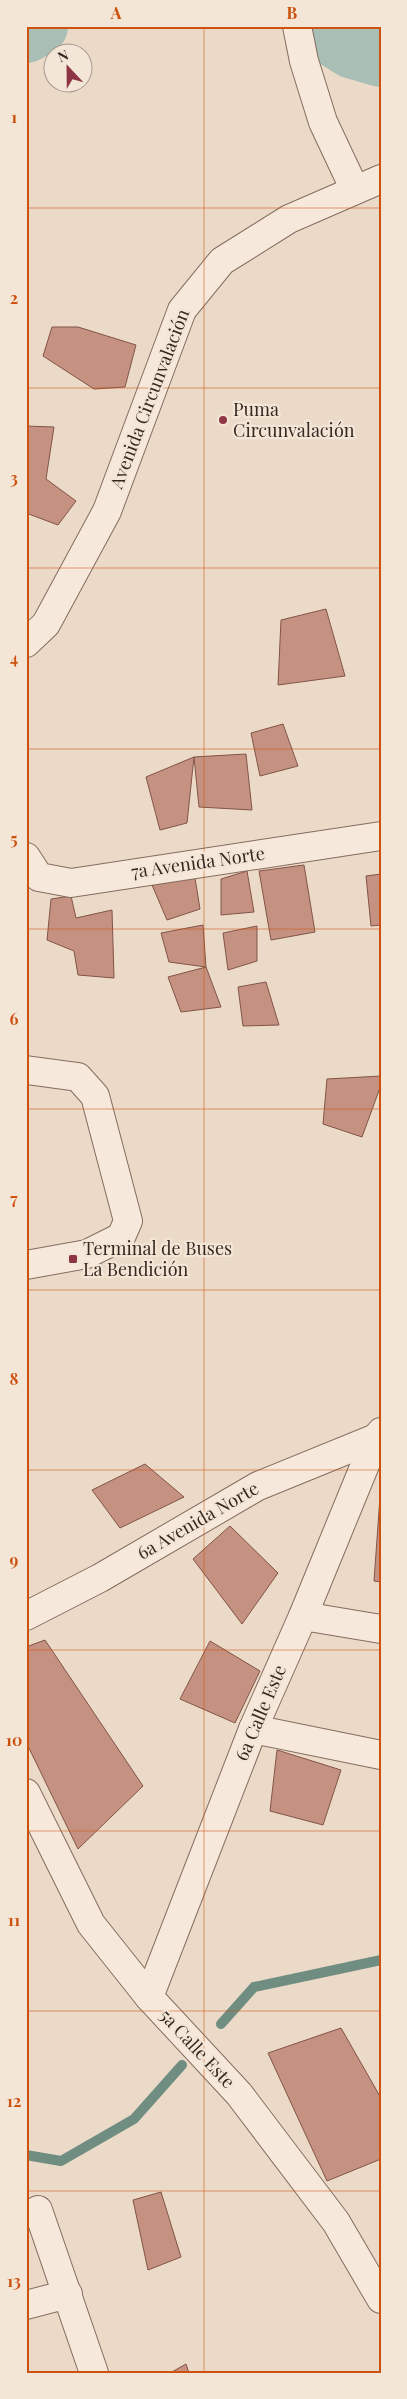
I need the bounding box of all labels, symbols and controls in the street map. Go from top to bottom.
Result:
text: A [110,2,122,23]
text: B [287,2,298,23]
north arrow [42,42,92,92]
text: N [55,45,71,66]
text: 1 [11,106,17,127]
text: 2 [10,287,18,308]
street label: Avenida Circunvalación [103,305,194,493]
place label: Puma Circunvalación [233,397,355,442]
marker: Puma Circunvalación [217,414,229,426]
text: 3 [10,467,18,488]
text: 4 [10,647,18,668]
text: 5 [10,828,18,849]
street label: 7a Avenida Norte [130,841,266,883]
text: 6 [10,1008,19,1029]
text: 7 [10,1188,18,1209]
place label: Terminal de Buses La Bendición [83,1236,232,1281]
marker: Terminal de Buses La Bendición [67,1253,79,1265]
text: 8 [10,1368,19,1389]
street label: 6a Avenida Norte [132,1476,263,1565]
text: 9 [10,1549,19,1570]
street label: 6a Calle Este [229,1661,291,1764]
text: 10 [6,1729,22,1750]
text: 11 [8,1909,20,1930]
street label: 5a Calle Este [155,2003,241,2093]
text: 12 [7,2090,21,2111]
text: 13 [7,2270,21,2291]

